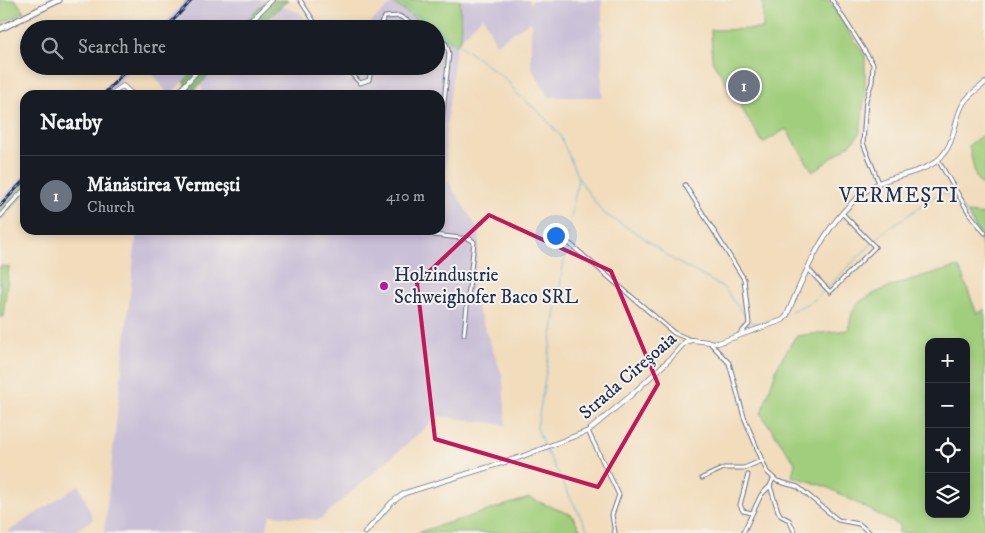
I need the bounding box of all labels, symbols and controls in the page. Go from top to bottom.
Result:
search box [20,20,445,75]
icon: search [38,34,66,62]
text: Search here [78,36,166,59]
pin: 1 [728,67,760,105]
text: Nearby [40,110,102,136]
text: Mănăstirea Vermești [87,174,240,197]
district label: VERMEȘTI [838,183,959,209]
text: 1 [53,186,59,206]
text: 410 m [386,186,425,206]
text: Church [87,197,135,217]
your location [543,223,569,249]
place label: Holzindustrie Schweighofer Baco SRL [394,264,578,309]
marker: Holzindustrie Schweighofer Baco SRL [378,280,390,292]
street label: Strada Cireșoaia [574,327,682,425]
map controls [925,338,970,518]
button: + [925,338,970,383]
button: − [925,383,970,428]
button: locate [925,428,970,473]
button: layers [925,473,970,518]

